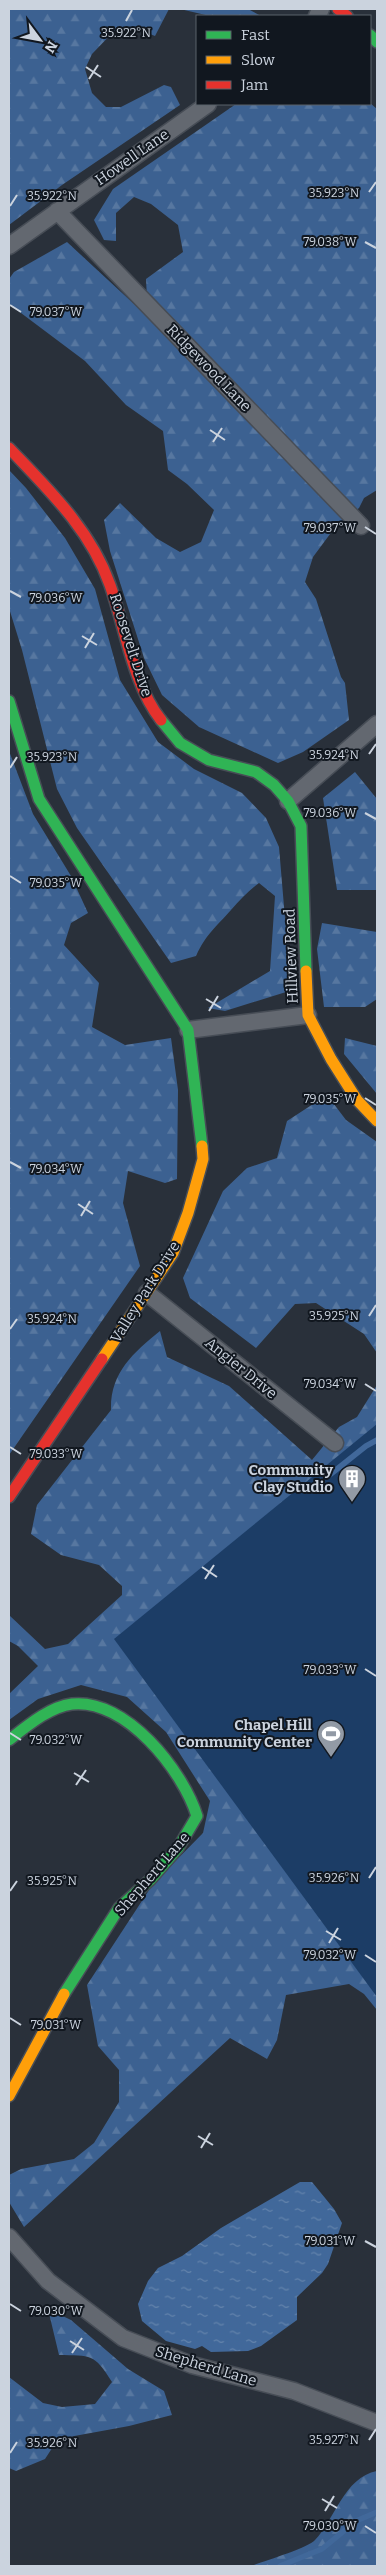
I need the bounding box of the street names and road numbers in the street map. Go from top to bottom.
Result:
street label: Howell Lane [92,125,172,189]
street label: Ridgewood Lane [163,321,255,415]
street label: Roosevelt Drive [106,591,156,699]
street label: Hillview Road [280,908,302,1004]
street label: Valley Park Drive [107,1238,183,1346]
street label: Angier Drive [201,1334,281,1402]
street label: Shepherd Lane [111,1828,193,1920]
street label: Shepherd Lane [153,2342,259,2390]

